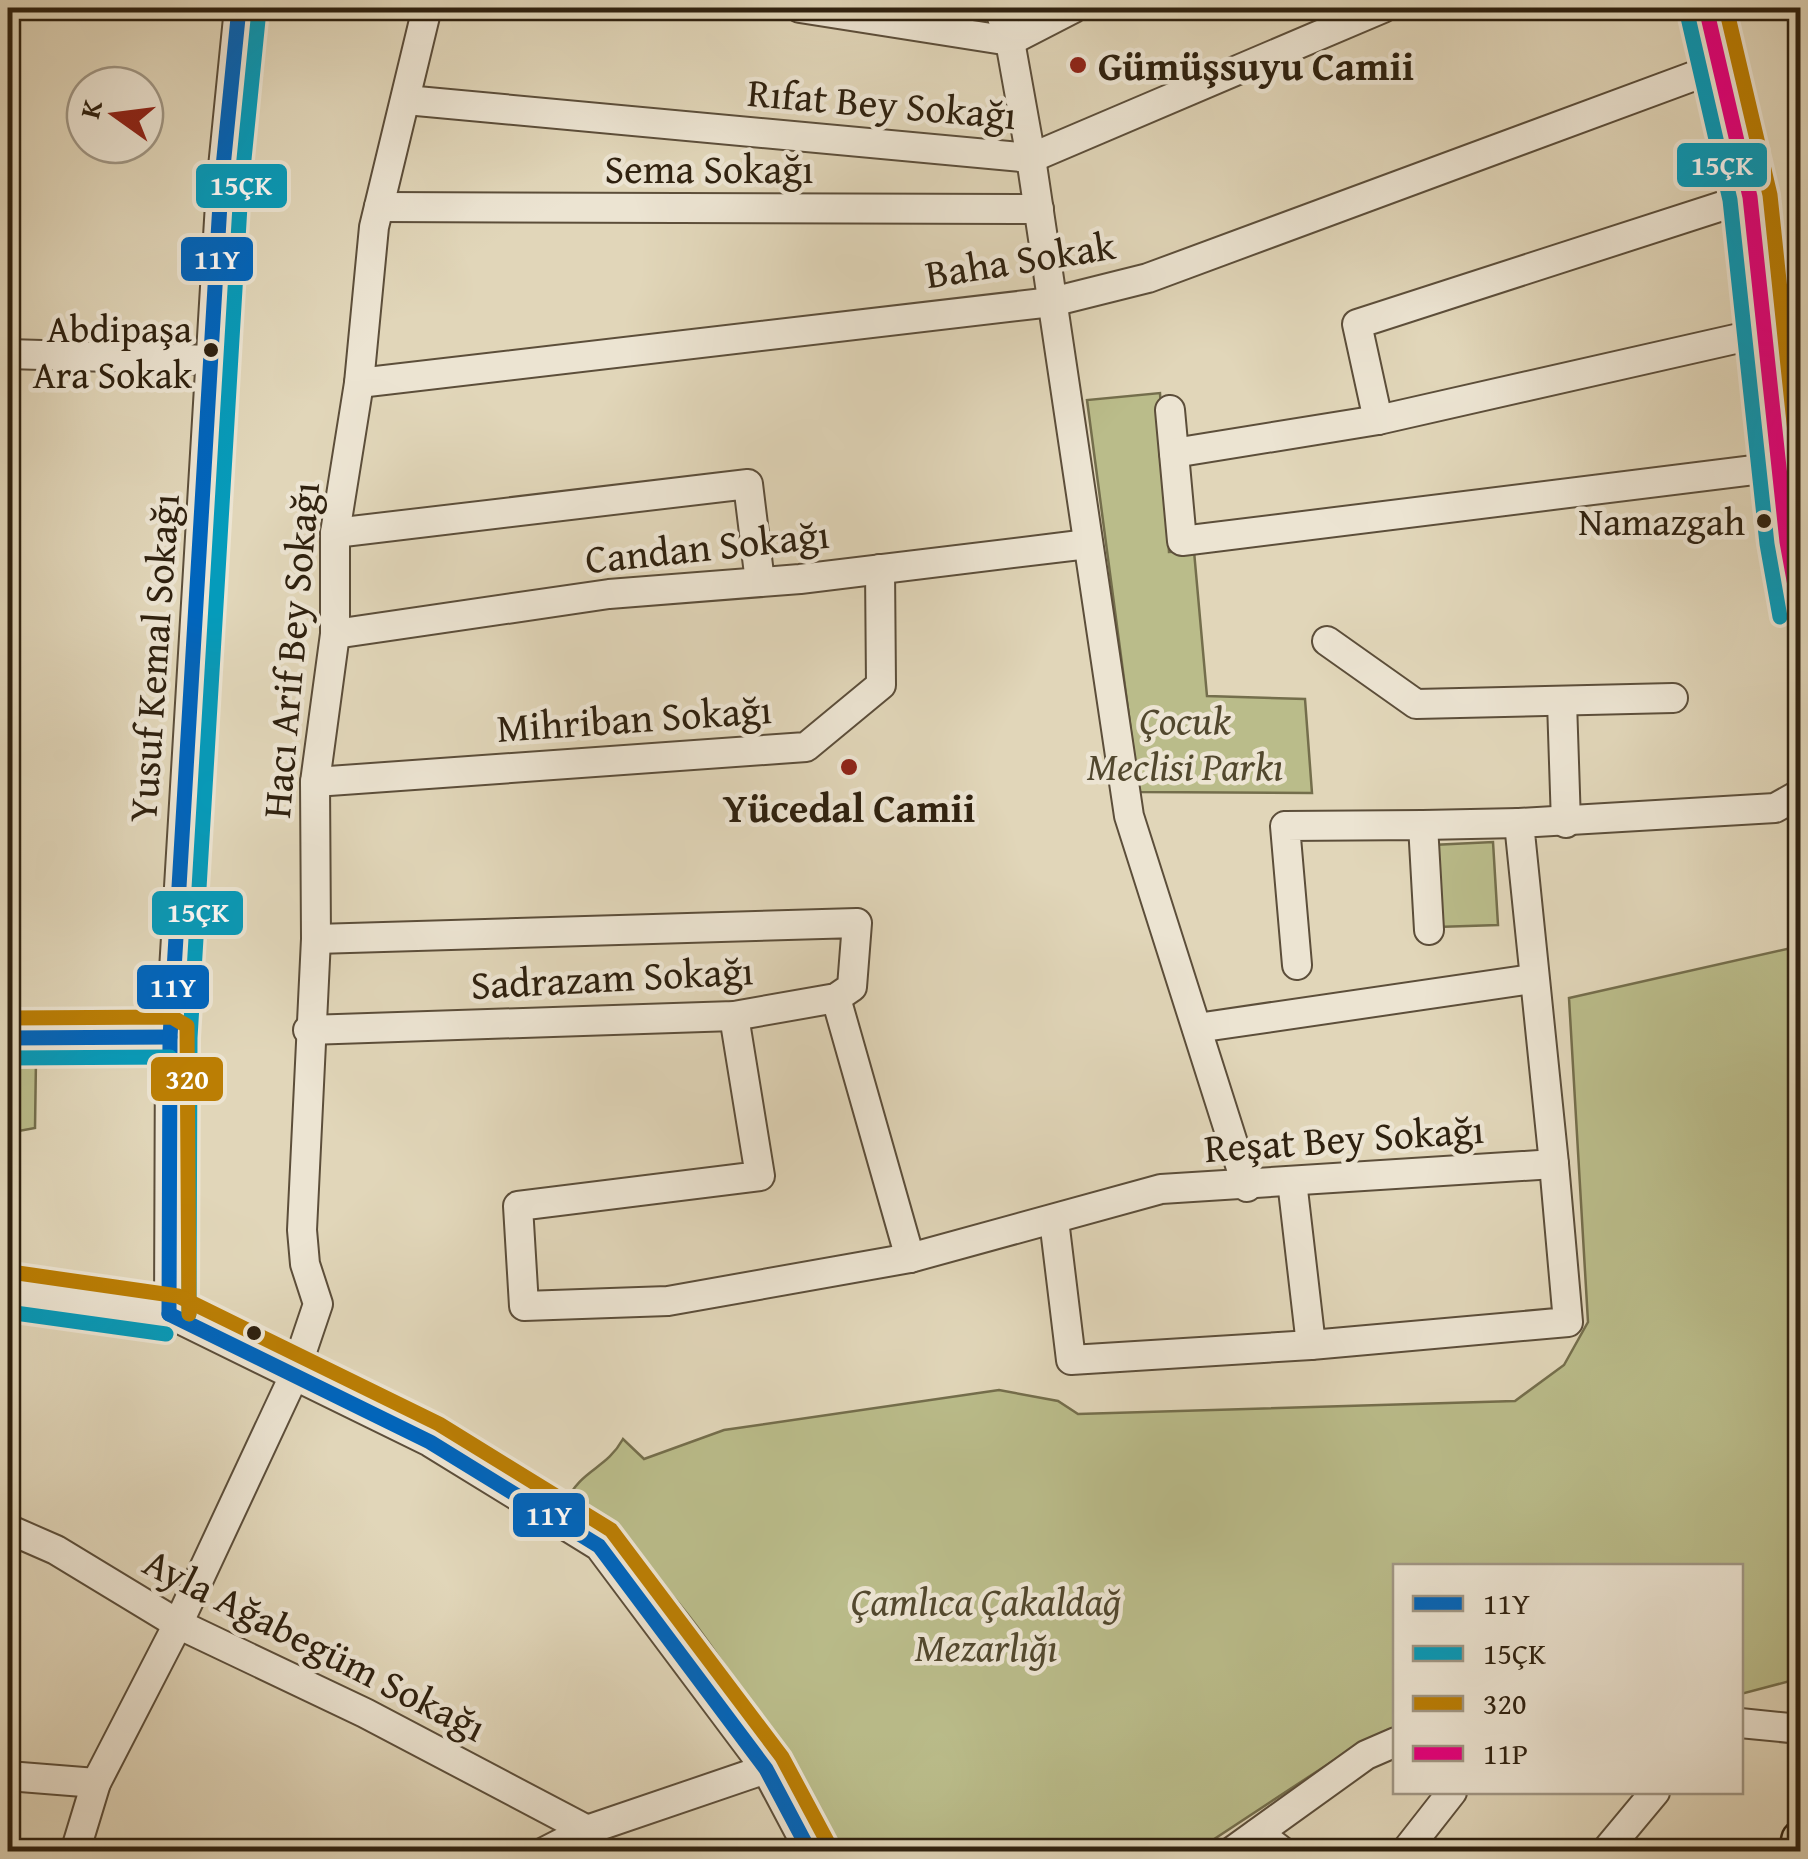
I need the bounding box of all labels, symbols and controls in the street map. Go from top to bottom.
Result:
place label: Gümüşsuyu Camii [1098,36,1414,95]
marker: Gümüşsuyu Camii [1067,54,1089,76]
street label: Rıfat Bey Sokağı [745,62,1019,144]
north arrow [65,65,165,165]
text: K [68,95,112,122]
street label: Sema Sokağı [605,139,813,198]
line badge: 15ÇK [1675,141,1769,189]
text: 15ÇK [1691,144,1754,185]
line badge: 15ÇK [194,162,289,210]
text: 15ÇK [210,164,273,205]
street label: Baha Sokak [921,215,1120,303]
line badge: 11Y [179,235,255,283]
text: 11Y [194,238,240,279]
place label: Abdipaşa Ara Sokak [33,300,193,402]
marker: Abdipaşa Ara Sokak [201,340,221,360]
street label: Hacı Arif Bey Sokağı [246,479,334,821]
street label: Yusuf Kemal Sokağı [112,492,194,824]
place label: Namazgah [1578,493,1745,549]
street label: Candan Sokağı [582,504,832,588]
marker: Namazgah [1754,511,1774,531]
street label: Mihriban Sokağı [495,679,773,757]
park label: Çocuk Meclisi Parkı [1087,690,1283,795]
marker: Yücedal Camii [838,756,860,778]
place label: Yücedal Camii [723,778,975,837]
line badge: 15ÇK [150,889,245,937]
text: 15ÇK [167,891,230,932]
street label: Sadrazam Sokağı [469,940,755,1014]
line badge: 11Y [135,963,211,1011]
text: 11Y [150,966,196,1007]
line badge: 320 [149,1055,225,1103]
text: 320 [165,1058,209,1099]
street label: Reşat Bey Sokağı [1202,1099,1486,1177]
unlabelled marker [244,1323,264,1343]
line badge: 11Y [511,1491,587,1539]
text: 11Y [526,1494,572,1535]
street label: Ayla Ağabegüm Sokağı [134,1532,496,1756]
legend [1393,1564,1743,1794]
park label: Çamlıca Çakaldağ Mezarlığı [851,1571,1121,1676]
text: 11Y [1483,1581,1530,1625]
text: 15ÇK [1483,1631,1546,1675]
text: 320 [1483,1681,1526,1725]
text: 11P [1483,1731,1528,1775]

